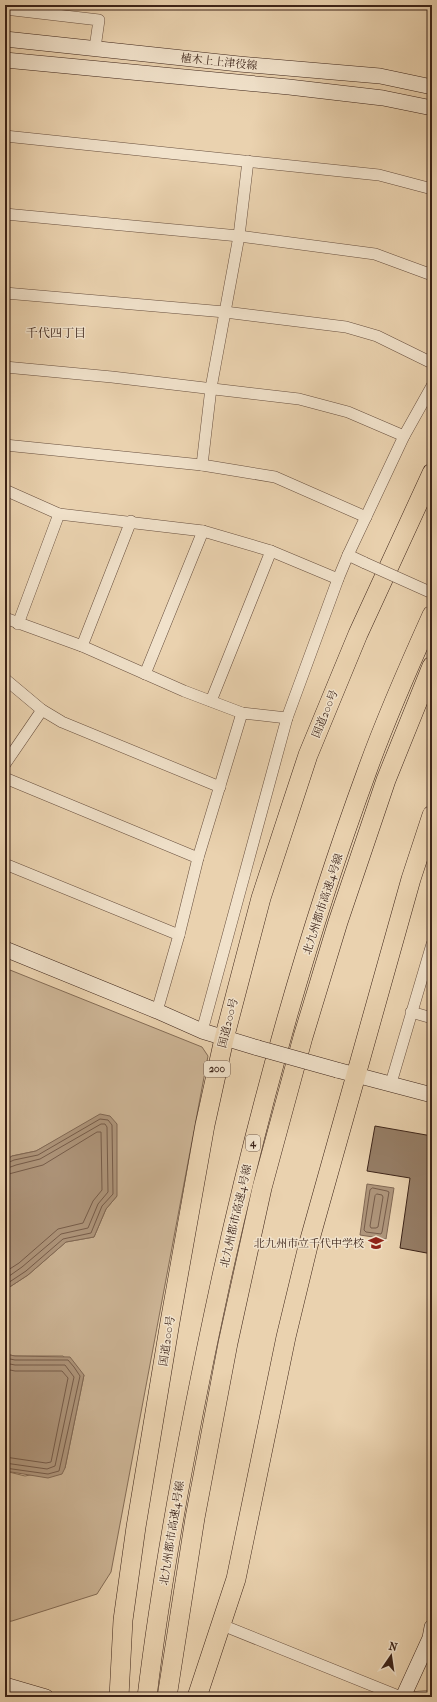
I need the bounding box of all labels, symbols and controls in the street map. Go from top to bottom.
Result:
street label: 植木上上津役線 [180,52,258,72]
district label: 千代四丁目 [26,326,86,340]
street label: 国道200号 [309,688,341,740]
street label: 北九州都市高速4号線 [301,852,345,956]
street label: 国道200号 [216,997,240,1049]
road number: 200 [204,1061,230,1077]
road number: 4 [246,1135,260,1151]
street label: 北九州都市高速4号線 [218,1163,254,1269]
school or university icon: 北九州市立千代中学校 [367,1234,385,1252]
place label: 北九州市立千代中学校 [254,1237,364,1250]
street label: 国道200号 [157,1315,177,1367]
street label: 北九州都市高速4号線 [157,1480,187,1586]
north arrow [371,1636,411,1676]
text: N [388,1639,399,1654]

